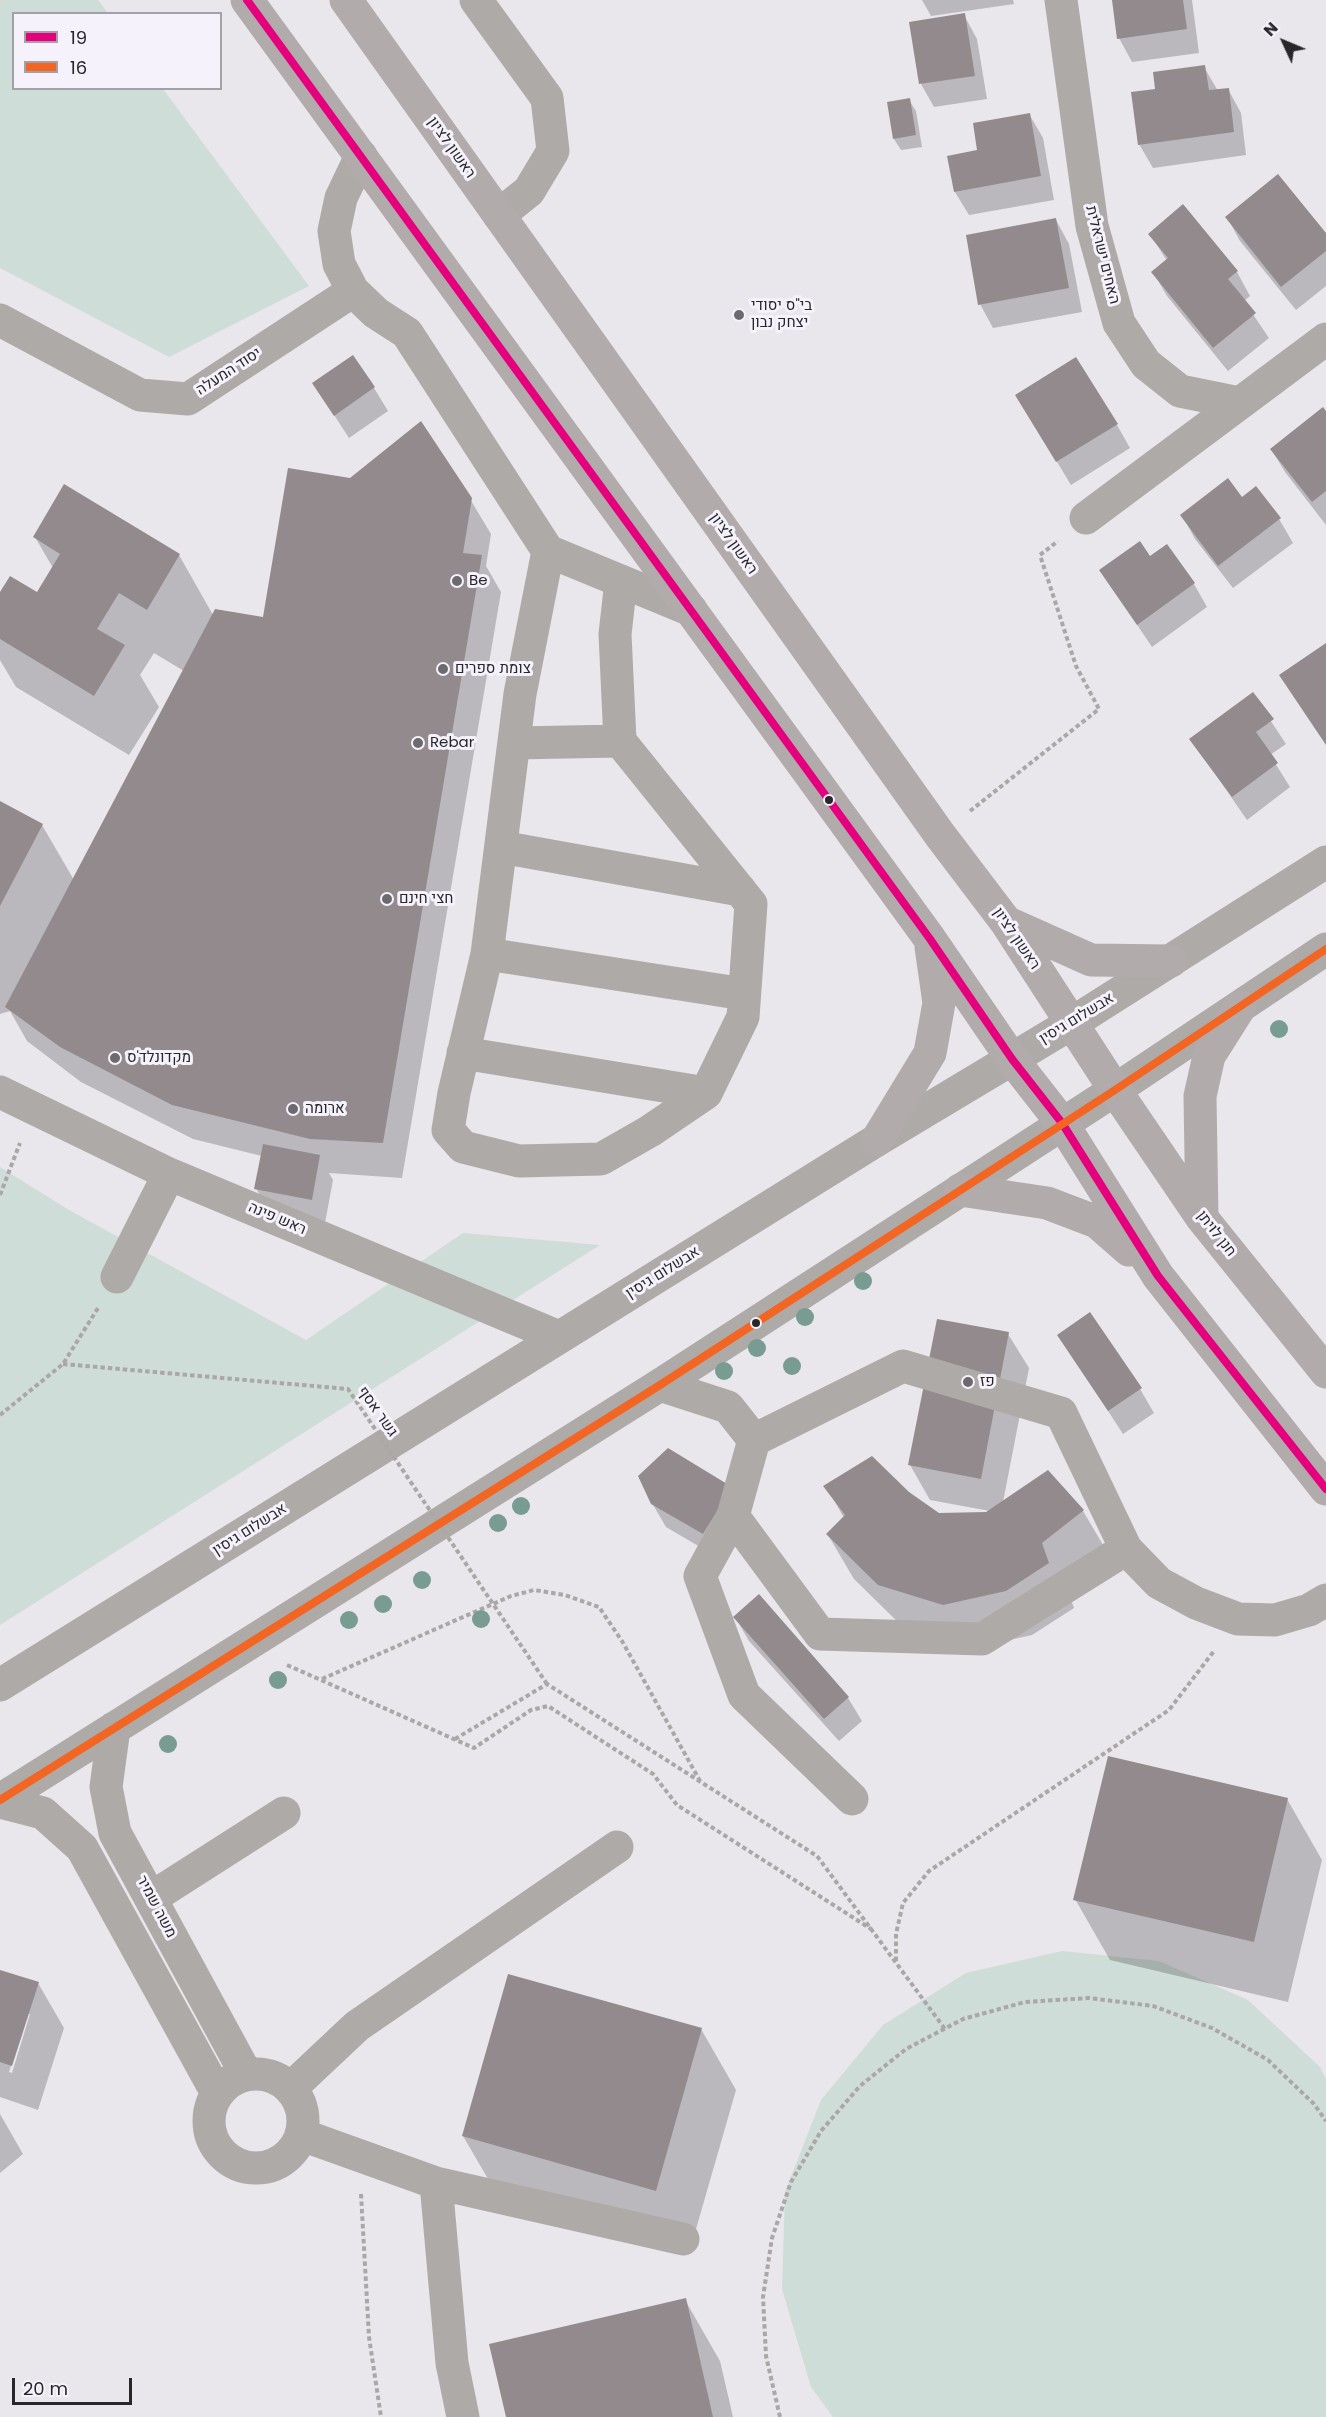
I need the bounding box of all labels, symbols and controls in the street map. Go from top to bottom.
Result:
legend [12,12,222,90]
north arrow [1254,12,1314,72]
text: N [1258,17,1283,41]
text: 19 [70,25,87,50]
text: 16 [70,55,87,80]
street label: ראשון לציון [423,114,479,182]
street label: האחים ישראלית [1081,204,1123,306]
place label: בי"ס יסודי יצחק נבון [751,297,812,332]
marker: בי"ס יסודי יצחק נבון [732,308,746,322]
street label: יסוד המעלה [193,344,265,400]
street label: ראשון לציון [705,510,761,578]
place label: Be [469,572,487,590]
marker: Be [450,574,464,588]
place label: צומת ספרים [455,660,531,678]
marker: צומת ספרים [436,662,450,676]
place label: Rebar [430,734,474,752]
marker: Rebar [411,736,425,750]
unlabelled marker [823,794,835,806]
place label: חצי חינם [399,890,453,908]
marker: חצי חינם [380,892,394,906]
street label: ראשון לציון [989,905,1043,973]
street label: אבשלום גיסין [1036,990,1118,1048]
place label: מקדונלד'ס [127,1049,191,1067]
marker: מקדונלד'ס [108,1051,122,1065]
place label: ארומה [305,1100,345,1118]
marker: ארומה [286,1102,300,1116]
street label: ראש פינה [245,1199,309,1239]
street label: חנן לויתן [1193,1208,1239,1260]
street label: אבשלום גיסין [623,1243,703,1303]
unlabelled marker [750,1317,762,1329]
place label: פז [980,1373,995,1391]
marker: פז [961,1375,975,1389]
street label: גשר אסף [353,1383,401,1441]
street label: אבשלום גיסין [210,1500,290,1560]
street label: משה שמיר [132,1873,180,1941]
scale bar [15,2366,135,2404]
text: 20 m [23,2376,68,2401]

